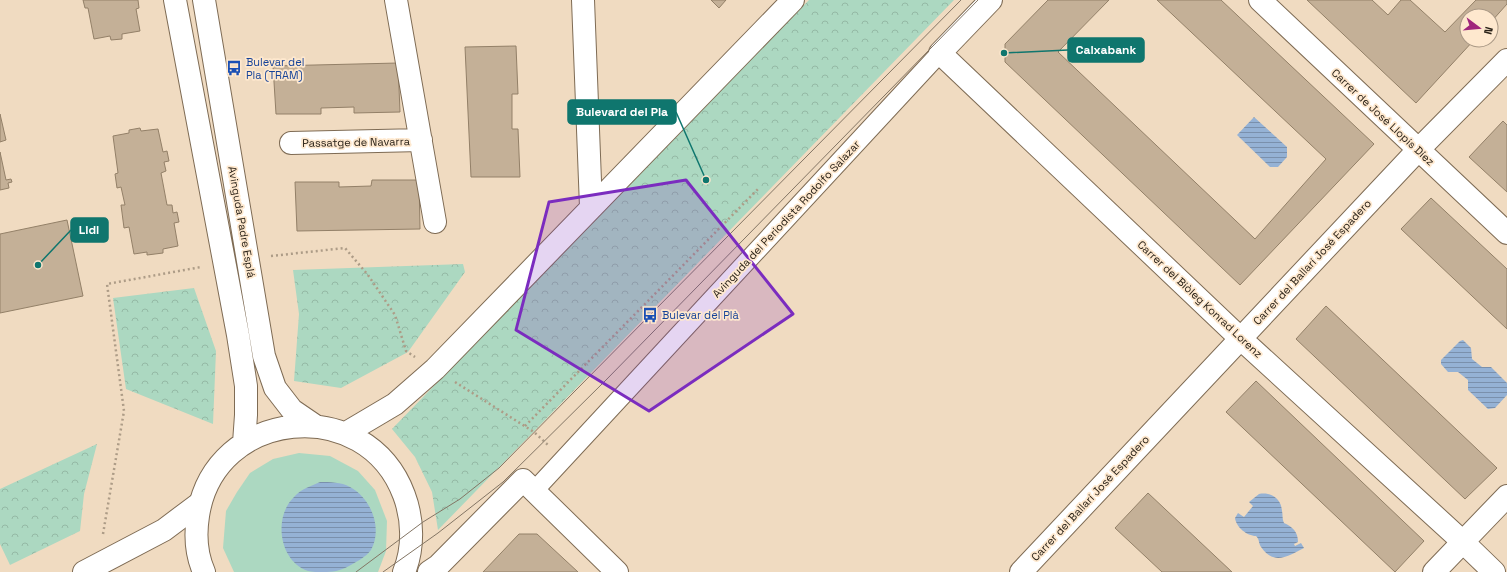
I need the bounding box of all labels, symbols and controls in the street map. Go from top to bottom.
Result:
north arrow [1459,8,1499,48]
text: N [1481,25,1496,36]
callout: Caixabank [1068,38,1144,62]
text: Caixabank [1076,42,1137,58]
place label: Bulevar del Pla (TRAM) [246,55,304,82]
bus stop icon: Bulevar del Pla (TRAM) [225,59,243,77]
street label: Carrer de José Llopis Díez [1329,66,1438,169]
callout: Bulevard del Pla [568,100,676,124]
text: Bulevard del Pla [576,104,668,120]
street label: Passatge de Navarra [302,134,411,150]
street label: Avinguda del Periodista Rodolfo Salazar [709,137,863,301]
street label: Avinguda Padre Esplá [225,165,259,280]
street label: Carrer del Ballarí José Espadero [1250,196,1374,328]
callout: Lidl [71,218,108,242]
text: Lidl [79,222,99,238]
street label: Carrer del Biòleg Konrad Lorenz [1135,237,1266,361]
bus stop icon: Bulevar del Plà [641,306,659,324]
place label: Bulevar del Plà [662,308,739,322]
street label: Carrer del Ballarí José Espadero [1028,432,1152,564]

